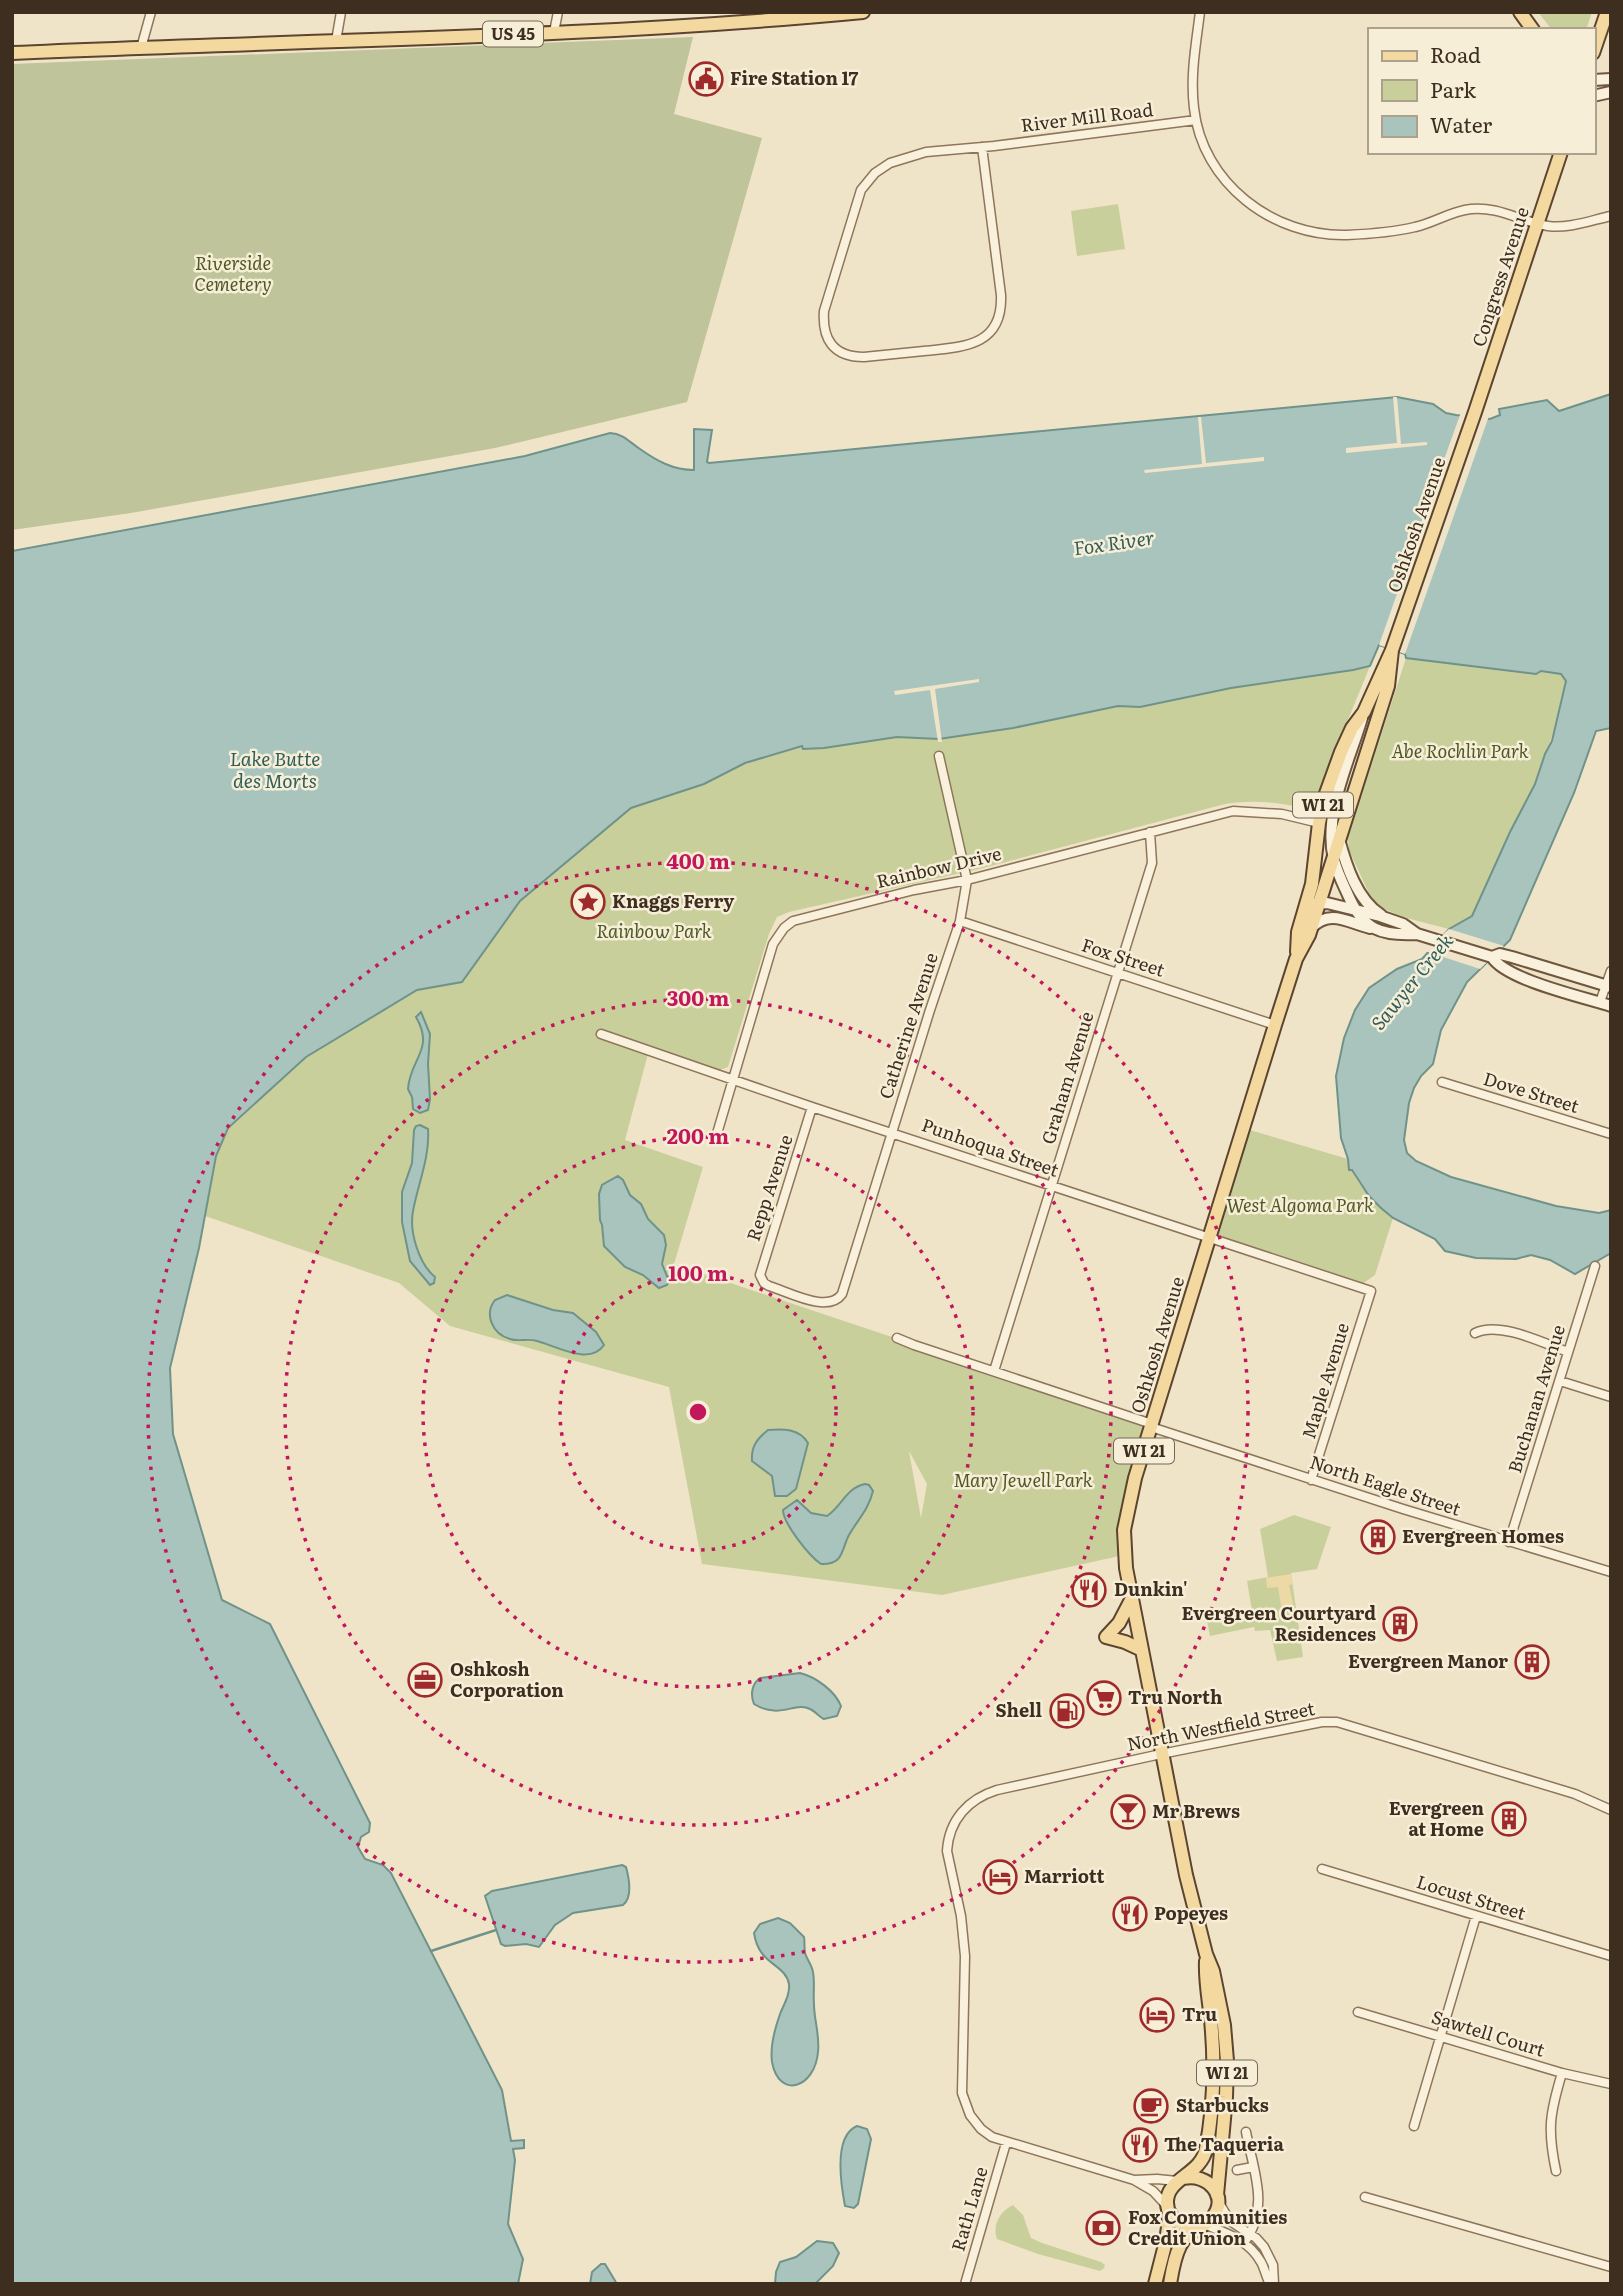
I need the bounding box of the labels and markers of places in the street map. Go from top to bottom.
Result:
public building icon: Fire Station 17 [687,60,725,98]
place label: Fire Station 17 [730,64,858,91]
place icon: Knaggs Ferry [569,883,607,921]
place label: Knaggs Ferry [612,887,734,914]
centre of rings [686,1400,710,1424]
building icon: Evergreen Homes [1359,1518,1397,1556]
place label: Evergreen Homes [1402,1522,1564,1549]
restaurant icon: Dunkin' [1070,1571,1108,1609]
place label: Dunkin' [1114,1575,1188,1602]
place label: Evergreen Courtyard Residences [1181,1599,1376,1647]
building icon: Evergreen Courtyard Residences [1381,1605,1419,1643]
building icon: Evergreen Manor [1513,1643,1551,1681]
place label: Evergreen Manor [1348,1647,1508,1674]
place label: Oshkosh Corporation [450,1655,564,1703]
office icon: Oshkosh Corporation [406,1661,444,1699]
supermarket icon: Tru North [1085,1679,1123,1717]
place label: Tru North [1128,1683,1222,1710]
fuel station icon: Shell [1048,1692,1086,1730]
place label: Shell [996,1696,1042,1723]
bar icon: Mr Brews [1109,1793,1147,1831]
place label: Evergreen at Home [1389,1794,1484,1842]
place label: Mr Brews [1152,1797,1240,1824]
building icon: Evergreen at Home [1490,1800,1528,1838]
hotel icon: Marriott [981,1858,1019,1896]
place label: Marriott [1024,1862,1105,1889]
restaurant icon: Popeyes [1111,1895,1149,1933]
place label: Popeyes [1154,1899,1228,1926]
hotel icon: Tru [1138,1996,1176,2034]
place label: Tru [1182,2000,1217,2027]
cafe icon: Starbucks [1132,2087,1170,2125]
place label: Starbucks [1176,2091,1269,2118]
restaurant icon: The Taqueria [1121,2126,1159,2164]
place label: The Taqueria [1164,2130,1284,2157]
place label: Fox Communities Credit Union [1128,2203,1287,2251]
bank icon: Fox Communities Credit Union [1084,2209,1122,2247]

